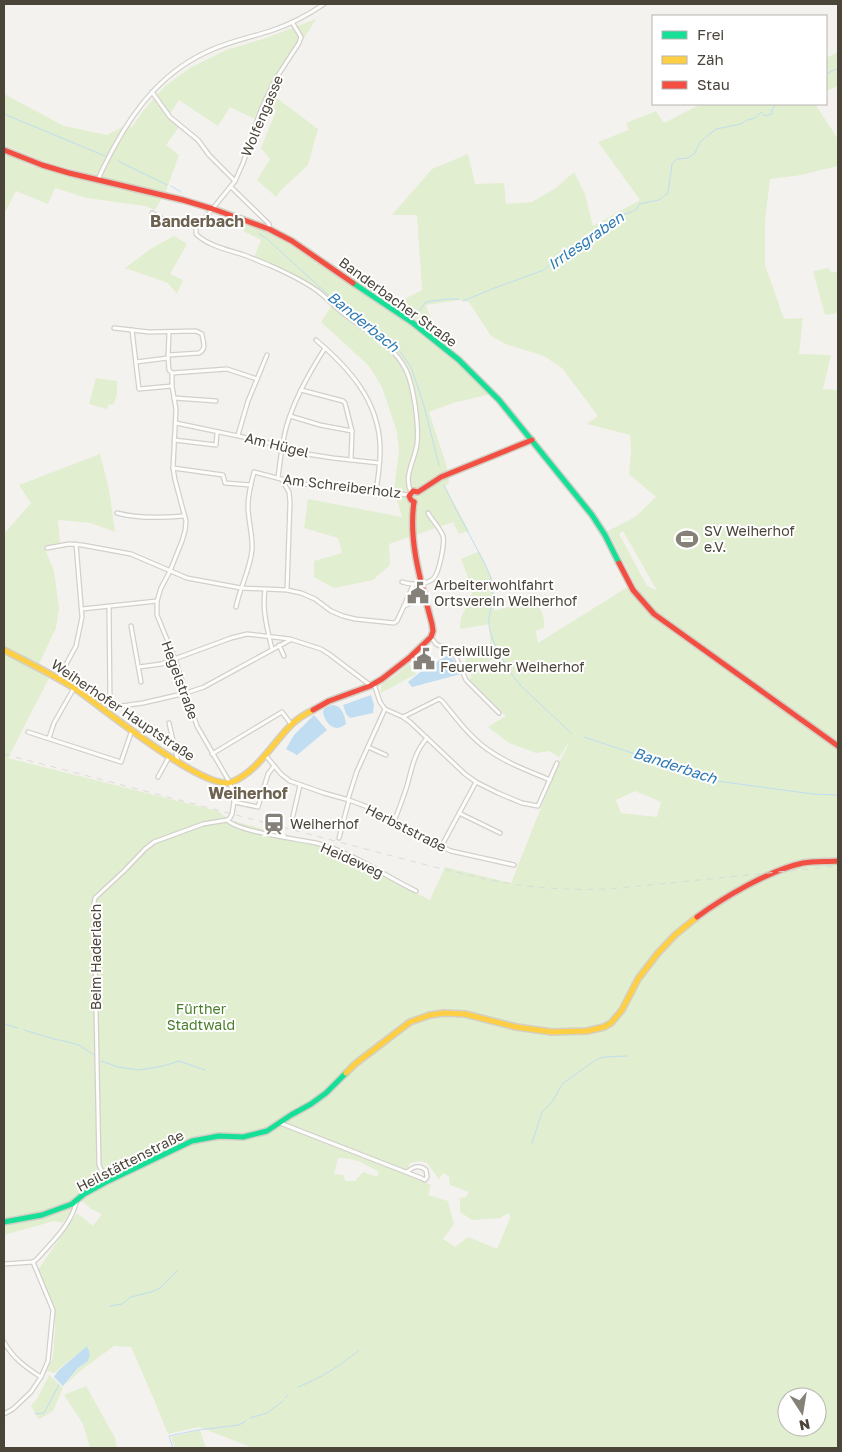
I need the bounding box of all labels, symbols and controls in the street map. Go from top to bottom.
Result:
legend [652,15,827,105]
text: Frei [697,25,724,43]
text: Zäh [697,50,724,68]
street label: Wolfengasse [237,73,286,159]
text: Stau [697,75,730,93]
water label: Irrlesgraben [544,207,628,274]
district label: Banderbach [150,211,244,231]
street label: Banderbacher Straße [336,254,460,350]
water label: Banderbach [324,288,402,356]
street label: Am Hügel [243,428,311,461]
street label: Am Schreiberholz [282,470,402,501]
place label: SV Weiherhof e.V. [704,522,795,555]
sports icon: SV Weiherhof e.V. [674,526,700,552]
place label: Arbeiterwohlfahrt Ortsverein Weiherhof [434,576,577,609]
public building icon: Arbeiterwohlfahrt Ortsverein Weiherhof [405,580,431,606]
street label: Hegelstraße [158,638,203,721]
place label: Freiwillige Feuerwehr Weiherhof [440,642,584,675]
public building icon: Freiwillige Feuerwehr Weiherhof [411,646,437,672]
street label: Weiherhofer Hauptstraße [48,655,198,764]
water label: Banderbach [631,743,720,787]
district label: Weiherhof [208,783,288,803]
street label: Herbststraße [363,800,449,855]
station icon: Weiherhof [261,811,287,837]
place label: Weiherhof [290,815,359,832]
street label: Heideweg [318,838,386,881]
street label: Beim Haderlach [87,904,104,1010]
park label: Fürther Stadtwald [167,1000,235,1033]
street label: Heilstättenstraße [73,1126,186,1195]
north arrow [777,1387,827,1437]
text: N [798,1416,812,1435]

